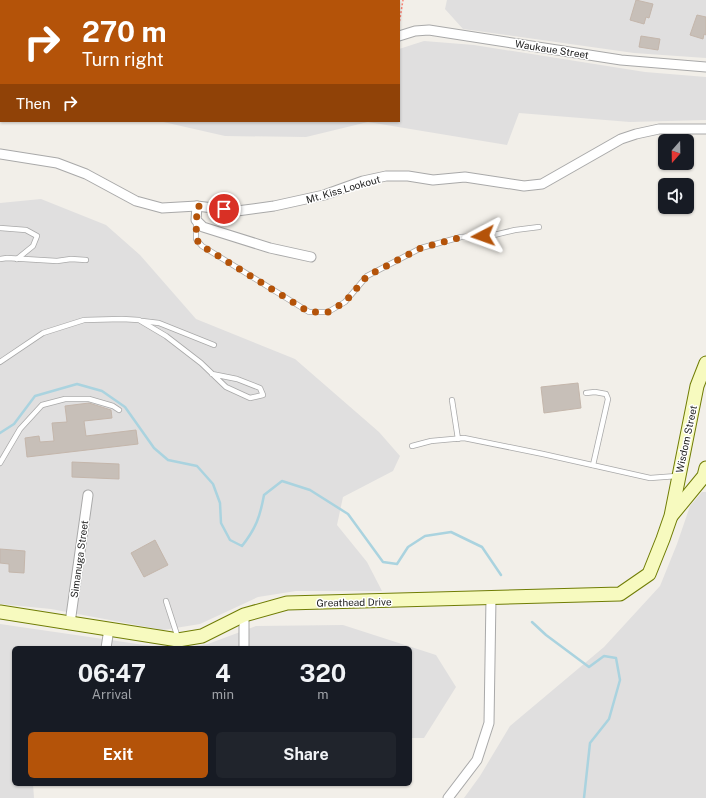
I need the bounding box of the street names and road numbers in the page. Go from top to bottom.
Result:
street label: Waukaue Street [514,37,590,61]
street label: Mt. Kiss Lookout [304,173,382,205]
street label: Wisdom Street [673,404,699,474]
street label: Simanuga Street [68,519,90,599]
street label: Greathead Drive [316,595,392,609]

